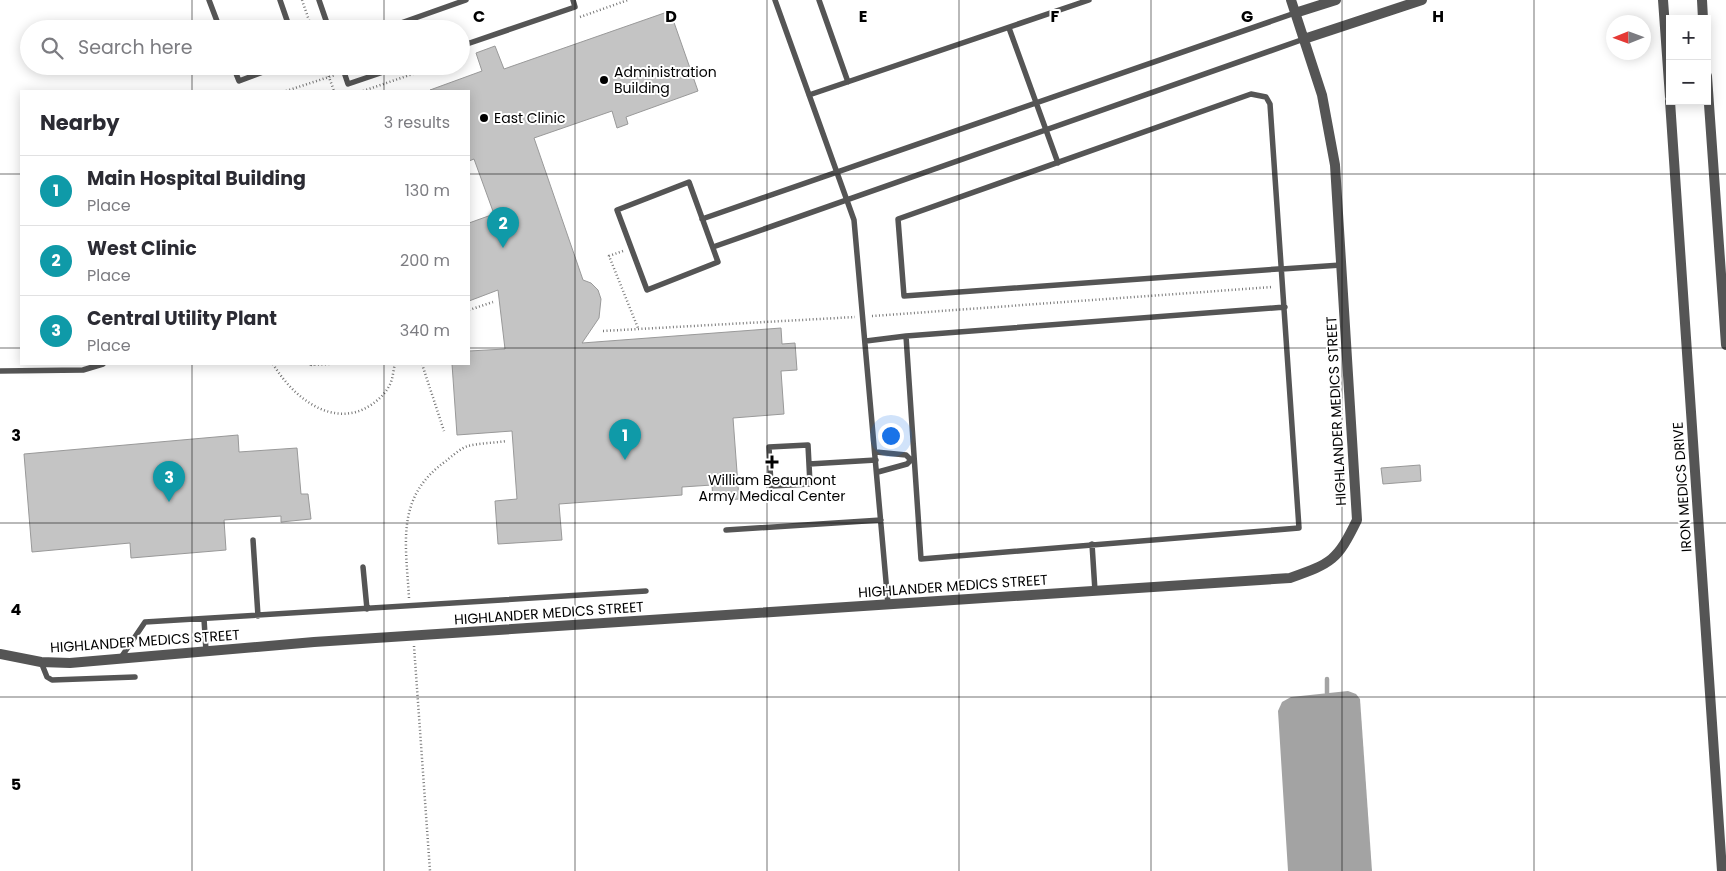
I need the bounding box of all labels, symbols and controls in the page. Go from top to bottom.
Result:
text: C [473,5,485,28]
text: D [665,5,677,28]
text: E [859,5,867,28]
text: F [1051,5,1060,28]
text: G [1241,5,1253,28]
text: H [1432,5,1444,28]
north arrow [1606,15,1651,60]
map controls [1666,15,1711,105]
button: + [1666,15,1711,60]
search box [20,20,470,75]
icon: search [38,34,66,62]
text: Search here [78,34,192,61]
button: − [1666,60,1711,105]
place label: Administration Building [614,62,717,98]
marker: Administration Building [598,74,610,86]
text: Nearby [40,108,120,137]
place label: East Clinic [494,108,565,128]
text: 3 results [384,111,450,134]
marker: East Clinic [478,112,490,124]
text: Main Hospital Building [87,165,306,192]
text: 1 [53,179,59,202]
text: 130 m [405,179,450,202]
text: Place [87,194,131,217]
pin: 2 [487,207,519,248]
text: West Clinic [87,235,197,262]
text: 2 [51,249,61,272]
text: 200 m [400,249,450,272]
text: Place [87,264,131,287]
text: Central Utility Plant [87,305,277,332]
street label: HIGHLANDER MEDICS STREET [1321,315,1351,506]
text: 3 [51,319,61,342]
text: 340 m [400,319,450,342]
text: Place [87,334,131,357]
pin: 1 [609,419,641,460]
street label: IRON MEDICS DRIVE [1667,421,1697,553]
your location [878,423,904,449]
text: 3 [11,424,21,447]
marker: William Beaumont Army Medical Center [765,455,779,469]
pin: 3 [153,461,185,502]
place label: William Beaumont Army Medical Center [699,470,845,506]
street label: HIGHLANDER MEDICS STREET [858,569,1049,603]
street label: HIGHLANDER MEDICS STREET [454,596,645,630]
text: 4 [11,598,22,621]
street label: HIGHLANDER MEDICS STREET [50,624,241,658]
text: 5 [11,773,21,796]

